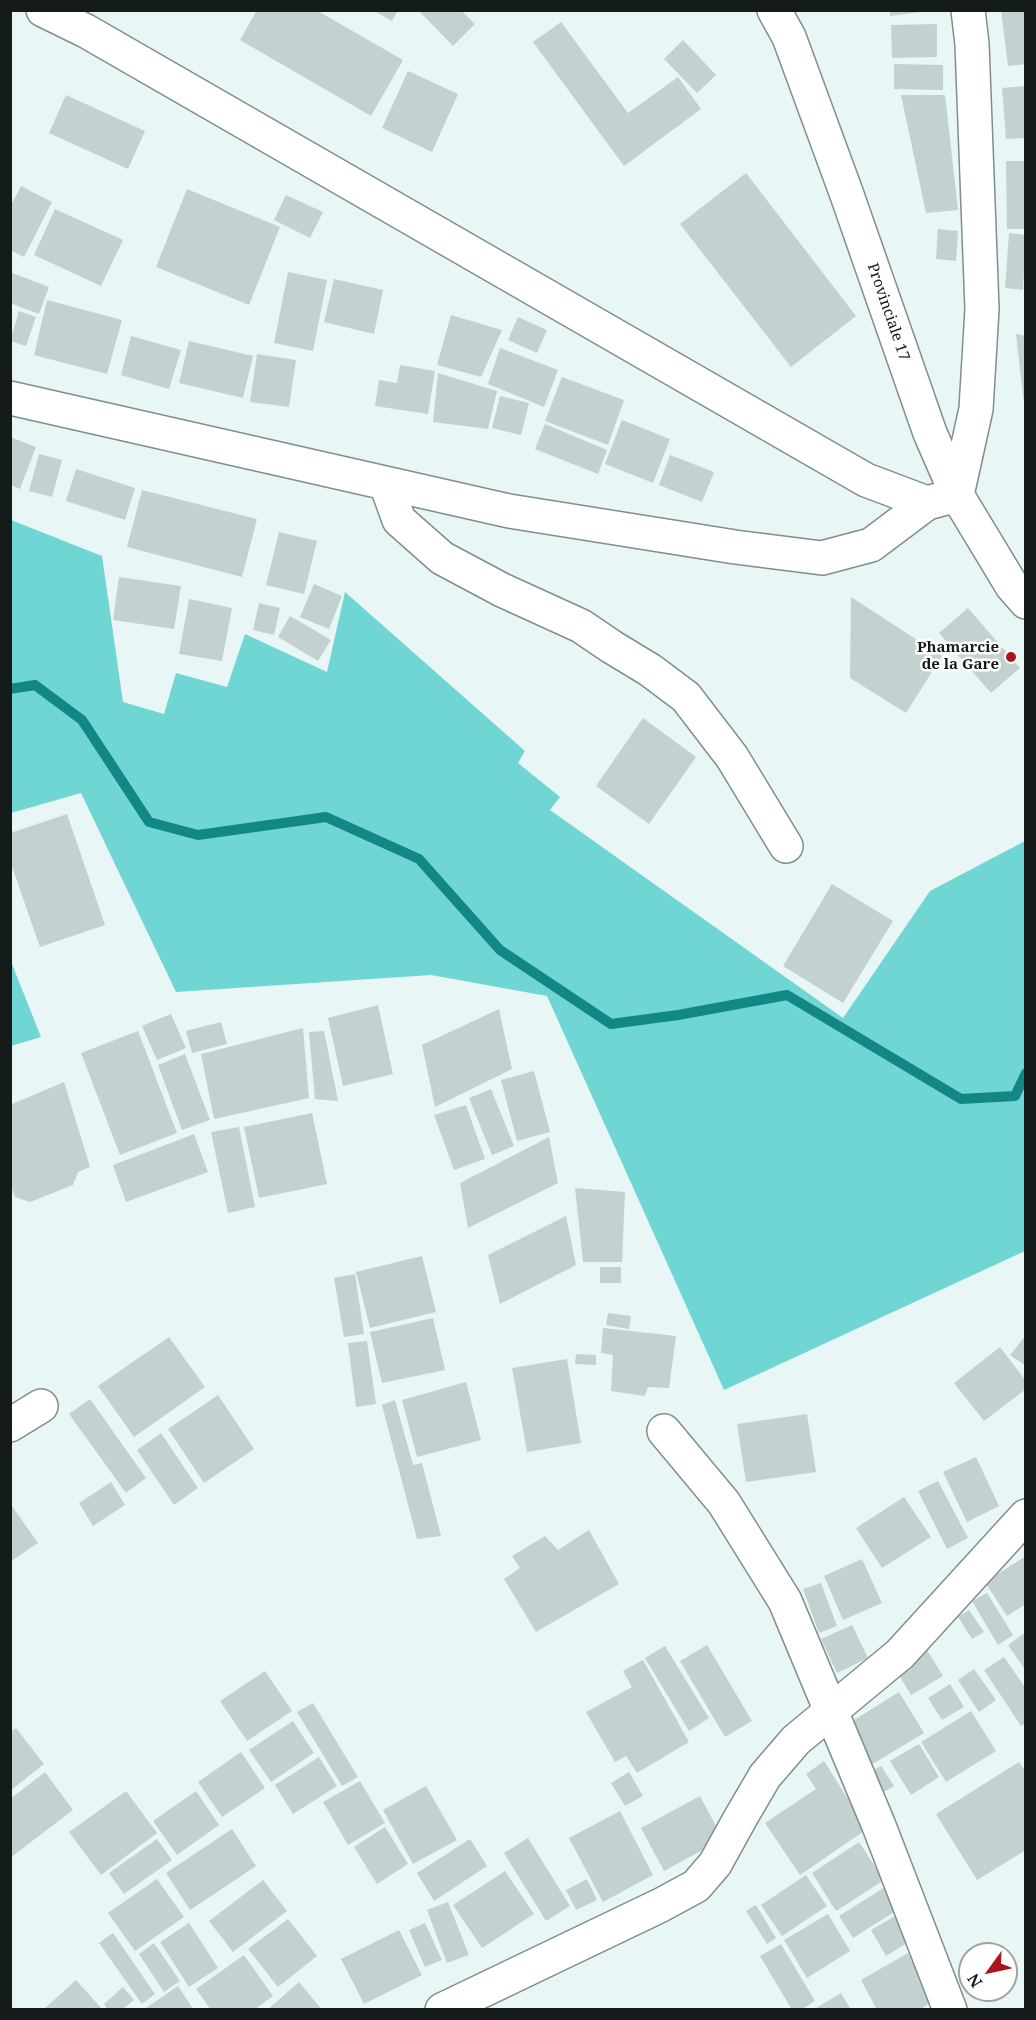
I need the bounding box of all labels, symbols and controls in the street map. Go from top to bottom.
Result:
street label: Provinciale 17 [863,261,913,363]
place label: Phamarcie de la Gare [917,639,999,674]
marker: Phamarcie de la Gare [1004,650,1018,664]
north arrow [958,1942,1018,2002]
text: N [962,1969,987,1992]

